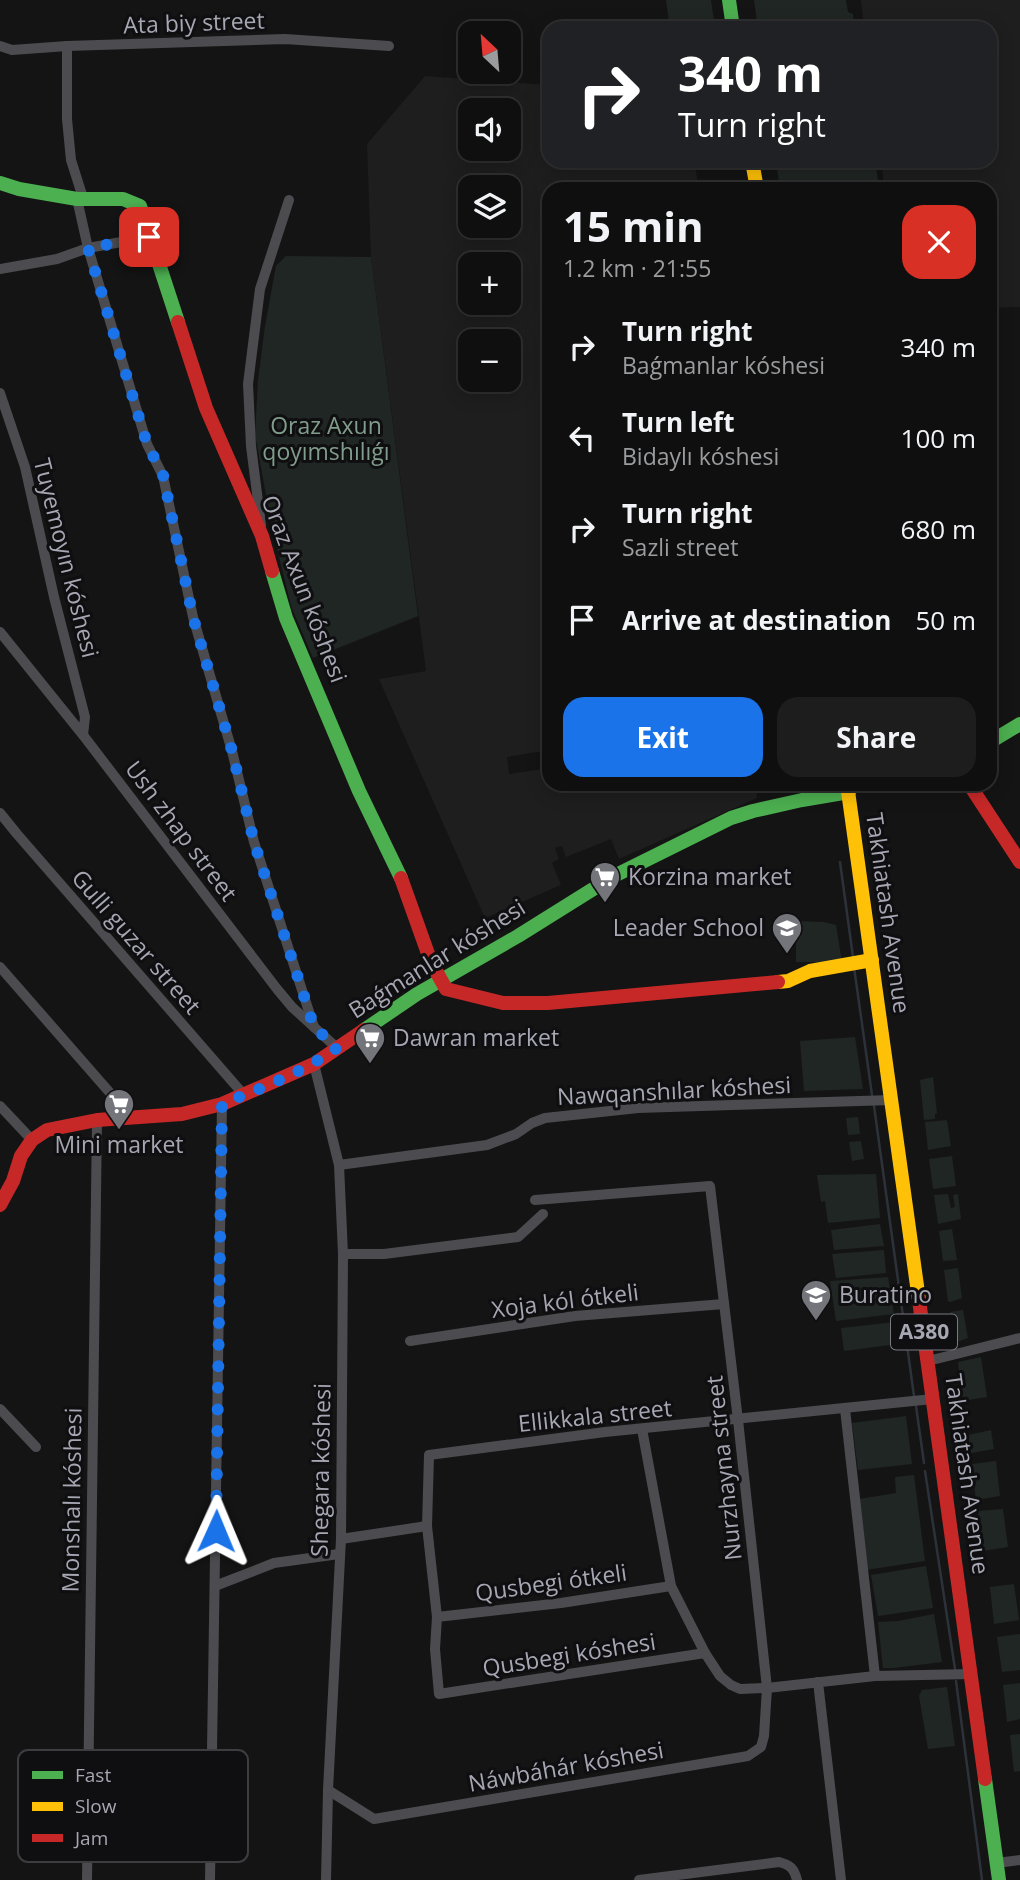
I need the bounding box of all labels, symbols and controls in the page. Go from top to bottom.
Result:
street label: Ata biy street [123,4,265,40]
north arrow [458,21,522,84]
map controls [458,21,521,392]
text: 340 m [678,40,823,106]
icon: right [563,49,654,140]
button: sound [458,98,521,161]
text: Turn right [678,103,826,146]
button: layers [458,175,521,238]
text: 15 min [563,197,704,254]
button: close [902,205,976,279]
pin [119,207,179,267]
icon: arrive [130,218,168,256]
button: + [458,252,521,315]
text: 1.2 km · 21:55 [563,252,711,284]
text: Turn right [622,313,753,349]
icon: right [563,328,601,366]
button: − [458,329,521,392]
text: 340 m [901,329,976,365]
text: Baǵmanlar kóshesi [622,349,825,381]
text: Turn left [622,404,734,440]
park label: Oraz Axun qoyımshılıǵı [262,409,390,467]
icon: left [563,419,601,457]
text: 100 m [901,420,976,456]
text: Bidaylı kóshesi [622,440,779,472]
street label: Tuyemoyın kóshesi [27,455,107,661]
street label: Oraz Axun kóshesi [254,490,355,687]
text: Turn right [622,495,753,531]
icon: right [563,510,601,548]
text: 680 m [901,511,976,547]
text: Sazli street [622,531,738,563]
icon: arrive [563,601,601,639]
text: Arrive at destination [622,602,891,638]
text: 50 m [915,602,976,638]
button: Exit [563,697,763,777]
button: Share [777,697,976,777]
street label: Ush zhap street [118,754,245,907]
street label: Takhiatash Avenue [859,810,919,1015]
supermarket icon: Korzina market [588,860,622,904]
place label: Korzina market [628,860,791,892]
street label: Gulli guzar street [65,862,209,1021]
street label: Baǵmanlar kóshesi [342,891,531,1025]
place label: Leader School [613,911,764,943]
school or university icon: Leader School [770,911,804,955]
supermarket icon: Dawran market [353,1021,387,1065]
place label: Dawran market [393,1021,559,1053]
street label: Nawqanshılar kóshesi [556,1068,792,1112]
supermarket icon: Mini market [102,1087,136,1131]
place label: Mini market [54,1128,184,1160]
street label: Xoja kól ótkeli [489,1275,640,1325]
school or university icon: Buratino [799,1278,833,1322]
place label: Buratino [839,1278,932,1310]
road number: A380 [891,1314,957,1350]
street label: Takhiatash Avenue [938,1371,998,1576]
street label: Nurzhayna street [697,1374,749,1562]
street label: Shegara kóshesi [302,1383,338,1557]
street label: Ellikkala street [516,1391,673,1439]
street label: Monshalı kóshesi [53,1407,89,1593]
position arrow [179,1494,253,1568]
street label: Qusbegi ótkeli [473,1556,629,1608]
street label: Qusbegi kóshesi [480,1625,658,1683]
street label: Náwbáhár kóshesi [466,1733,666,1799]
legend [18,1750,248,1862]
text: Fast [75,1762,111,1788]
text: Slow [75,1793,117,1819]
text: Jam [73,1825,108,1851]

